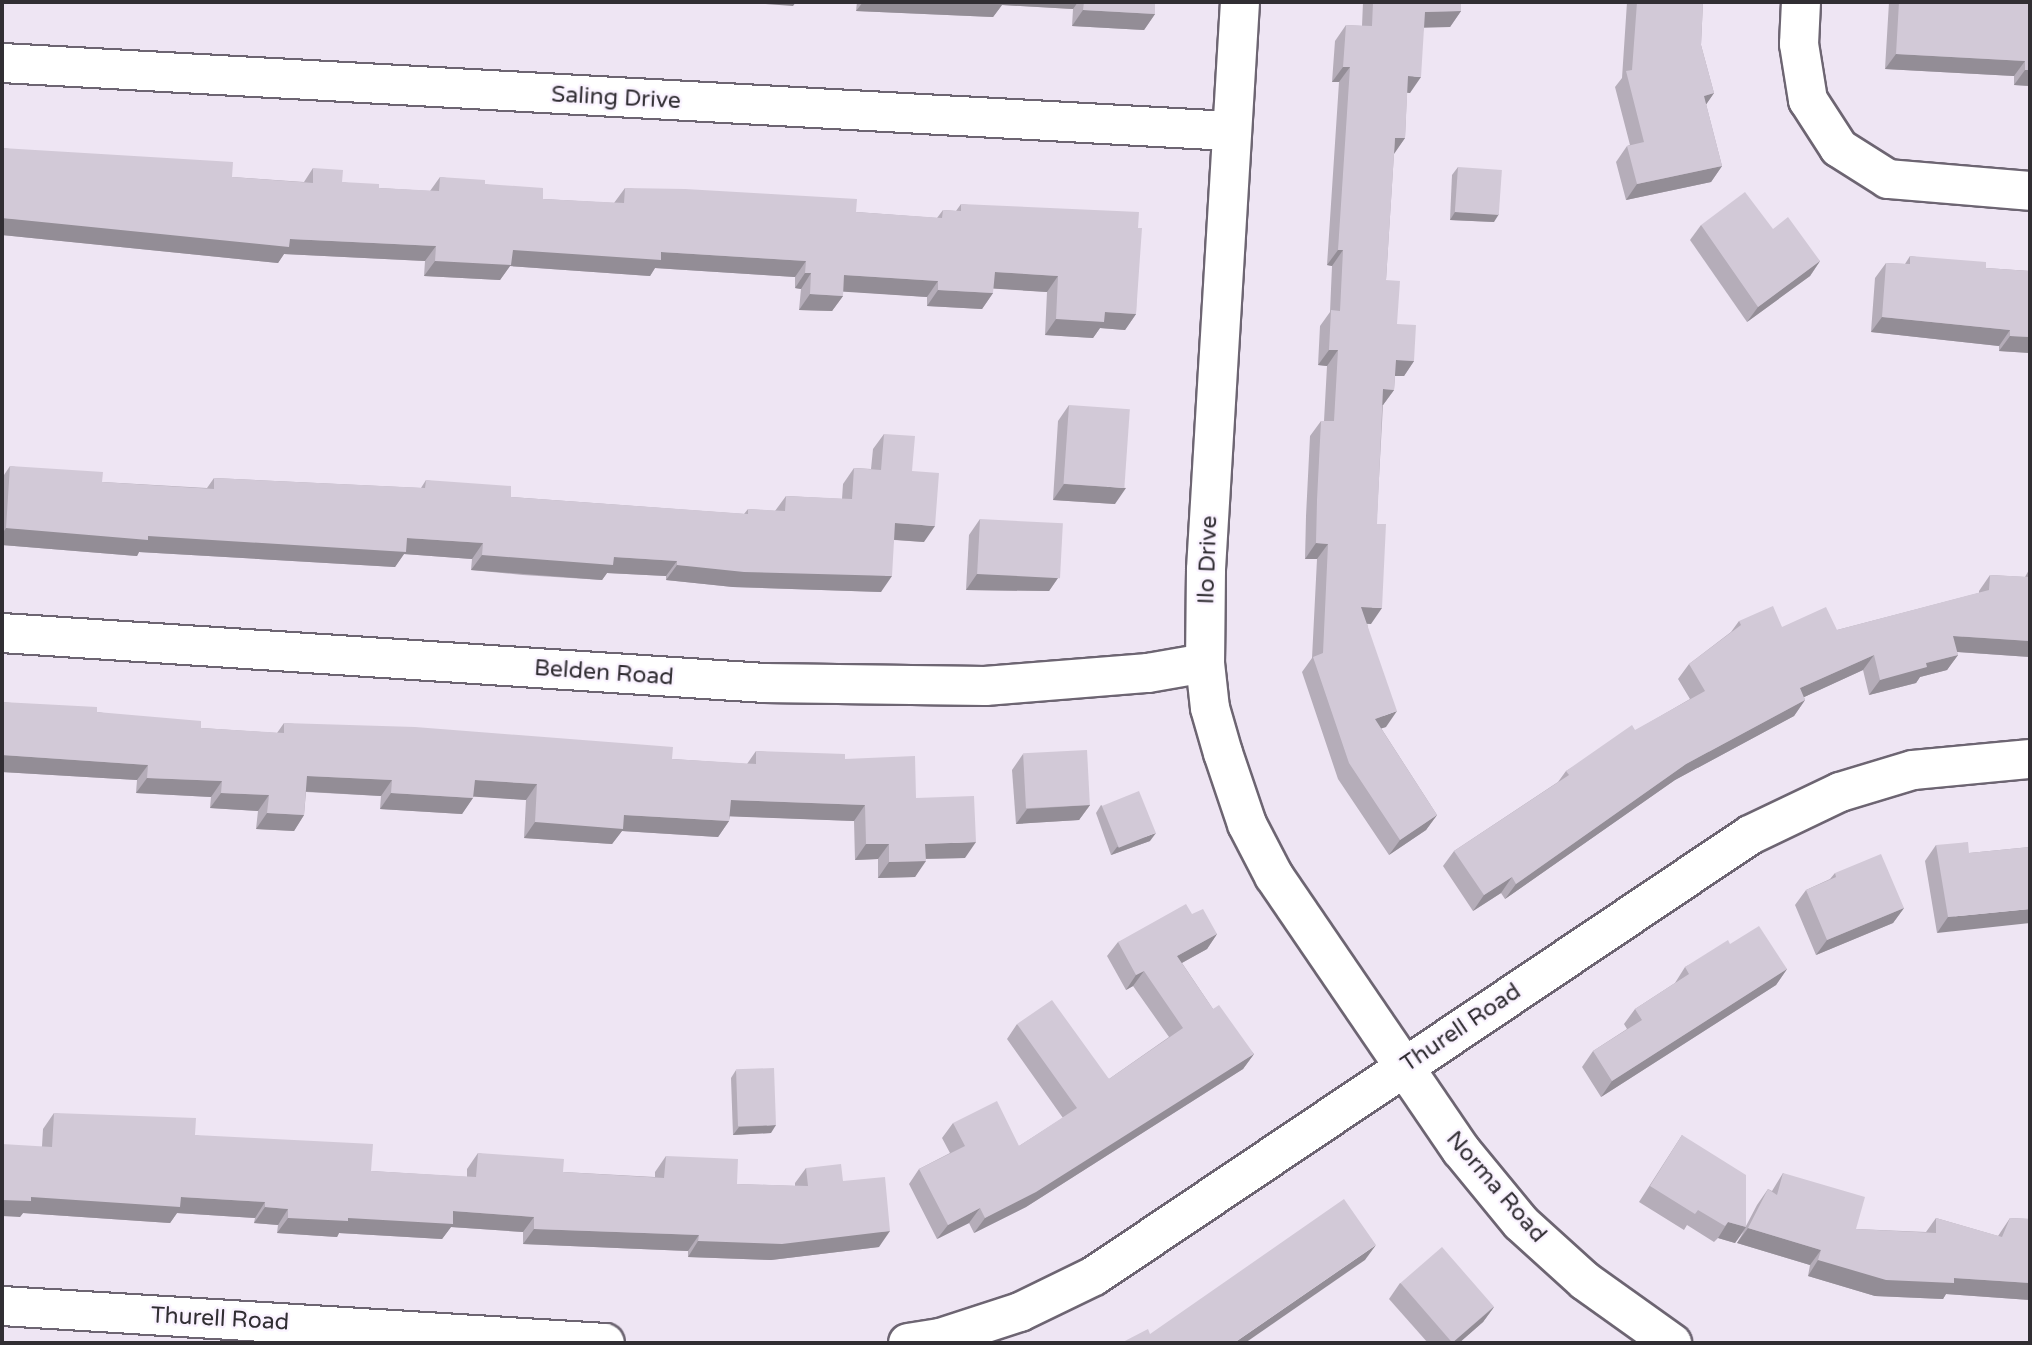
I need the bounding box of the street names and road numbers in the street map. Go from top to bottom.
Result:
street label: Saling Drive [551,81,681,115]
street label: Ilo Drive [1193,515,1223,605]
street label: Belden Road [533,654,675,692]
street label: Thurell Road [1396,978,1526,1078]
street label: Norma Road [1440,1126,1552,1248]
street label: Thurell Road [150,1302,290,1336]

